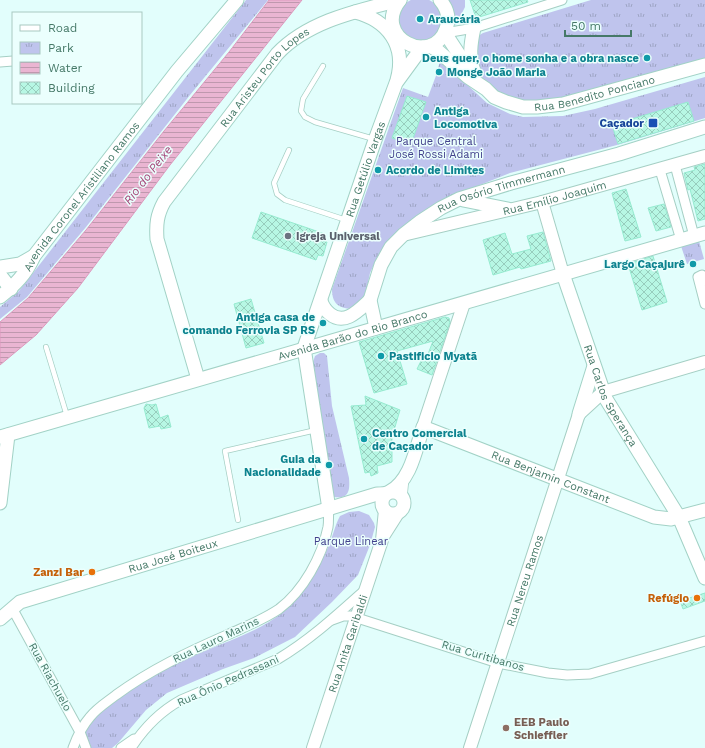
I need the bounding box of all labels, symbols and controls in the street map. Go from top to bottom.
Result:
legend [12,12,142,104]
scale bar [565,12,631,38]
place label: Araucária [428,13,481,26]
marker: Araucária [415,14,425,24]
text: 50 m [571,19,601,33]
text: Road [48,21,77,35]
street label: Rua Aristeu Porto Lopes [217,24,312,130]
text: Park [48,41,74,55]
place label: Deus quer, o home sonha e a obra nasce [422,52,639,65]
marker: Deus quer, o home sonha e a obra nasce [642,53,652,63]
text: Water [48,61,83,75]
place label: Monge João Maria [447,66,547,79]
marker: Monge João Maria [434,67,444,77]
street label: Rua Benedito Ponciano [533,73,656,114]
text: Building [48,81,95,95]
place label: Antiga Locomotiva [434,105,498,131]
marker: Antiga Locomotiva [421,112,431,122]
place label: Caçador [599,117,644,130]
marker: Caçador [647,117,659,129]
street label: Avenida Coronel Aristiliano Ramos [21,119,142,273]
street label: Rua Getúlio Vargas [343,119,388,219]
park label: Parque Central José Rossi Adami [389,135,483,161]
water label: Rio do Peixe [121,143,175,207]
street label: Rua Osório Timmermann [435,162,566,215]
place label: Acordo de Limites [386,164,484,177]
marker: Acordo de Limites [373,165,383,175]
street label: Rua Emílio Joaquim [501,178,608,218]
place label: Igreja Universal [296,230,380,243]
marker: Igreja Universal [283,231,293,241]
place label: Largo Caçajurê [604,258,685,271]
marker: Largo Caçajurê [688,259,698,269]
street label: Avenida Barão do Rio Branco [276,307,429,363]
place label: Antiga casa de comando Ferrovia SP RS [183,311,315,337]
marker: Antiga casa de comando Ferrovia SP RS [318,318,328,328]
street label: Rua Carlos Sperança [581,343,640,449]
place label: Pastificio Myatã [389,350,478,363]
marker: Pastificio Myatã [376,351,386,361]
place label: Centro Comercial de Caçador [372,427,467,453]
marker: Centro Comercial de Caçador [359,434,369,444]
street label: Rua Benjamin Constant [490,448,612,506]
place label: Guia da Nacionalidade [244,453,322,479]
marker: Guia da Nacionalidade [324,460,334,470]
street label: Rua Nereu Ramos [504,533,546,628]
park label: Parque Linear [314,535,389,548]
street label: Rua José Boiteux [127,536,219,575]
place label: Zanzi Bar [33,566,84,579]
marker: Zanzi Bar [87,567,97,577]
place label: Refúgio [648,592,689,605]
street label: Rua Anita Garibaldi [325,593,370,694]
marker: Refúgio [692,593,702,603]
street label: Rua Lauro Marins [171,614,261,666]
street label: Rua Curitibanos [440,638,526,674]
street label: Rua Riachuelo [26,641,74,713]
street label: Rua Ônio Pedrassani [175,652,281,709]
place label: EEB Paulo Schieffler [514,716,570,742]
marker: EEB Paulo Schieffler [501,723,511,733]

